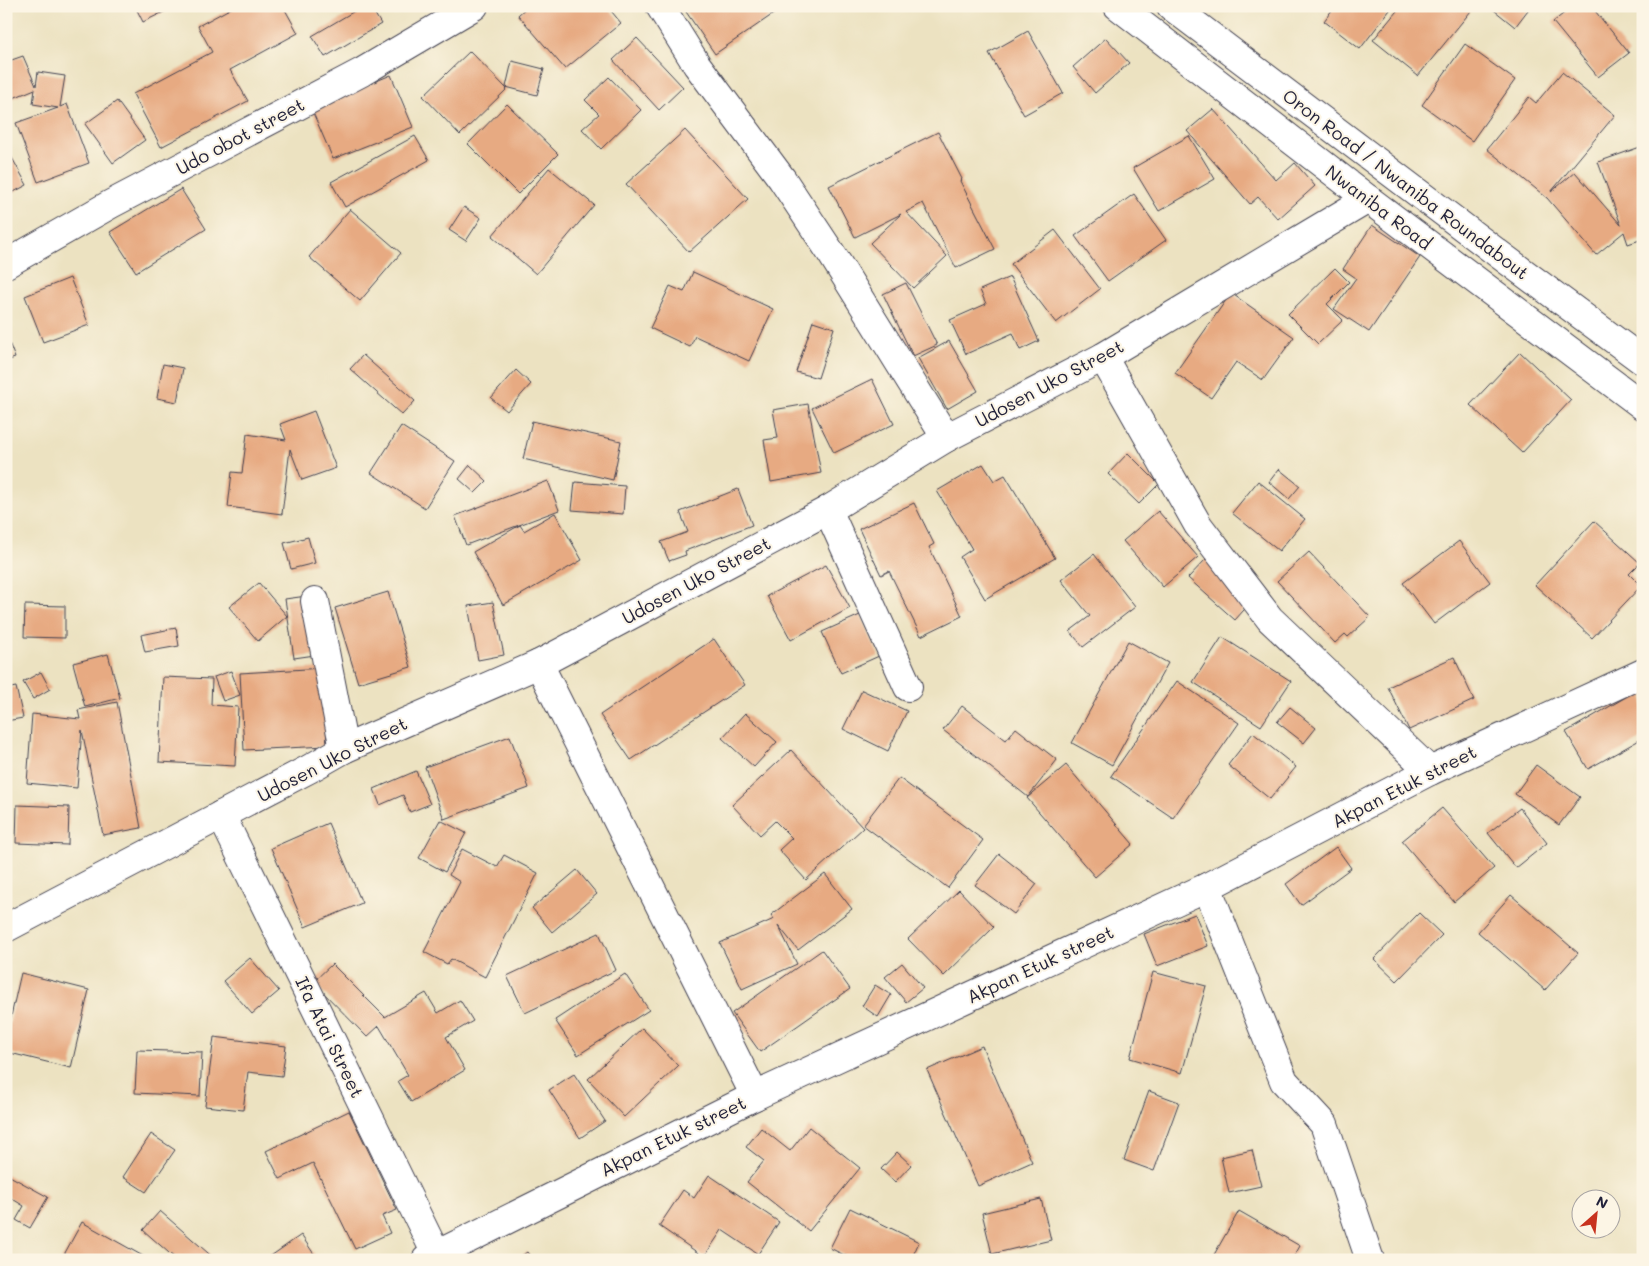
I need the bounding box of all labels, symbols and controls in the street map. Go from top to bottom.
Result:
street label: Oron Road / Nwaniba Roundabout [1278,83,1534,285]
street label: Udo obot street [172,92,308,180]
street label: Nwaniba Road [1321,159,1437,255]
street label: Udosen Uko Street [971,334,1127,432]
street label: Udosen Uko Street [618,531,774,629]
street label: Udosen Uko Street [253,711,411,807]
street label: Akpan Etuk street [1328,739,1480,833]
street label: Akpan Etuk street [963,919,1117,1009]
street label: Ifa Atai Street [290,972,370,1102]
street label: Akpan Etuk street [596,1090,750,1182]
north arrow [1572,1188,1622,1238]
text: N [1593,1191,1611,1213]

